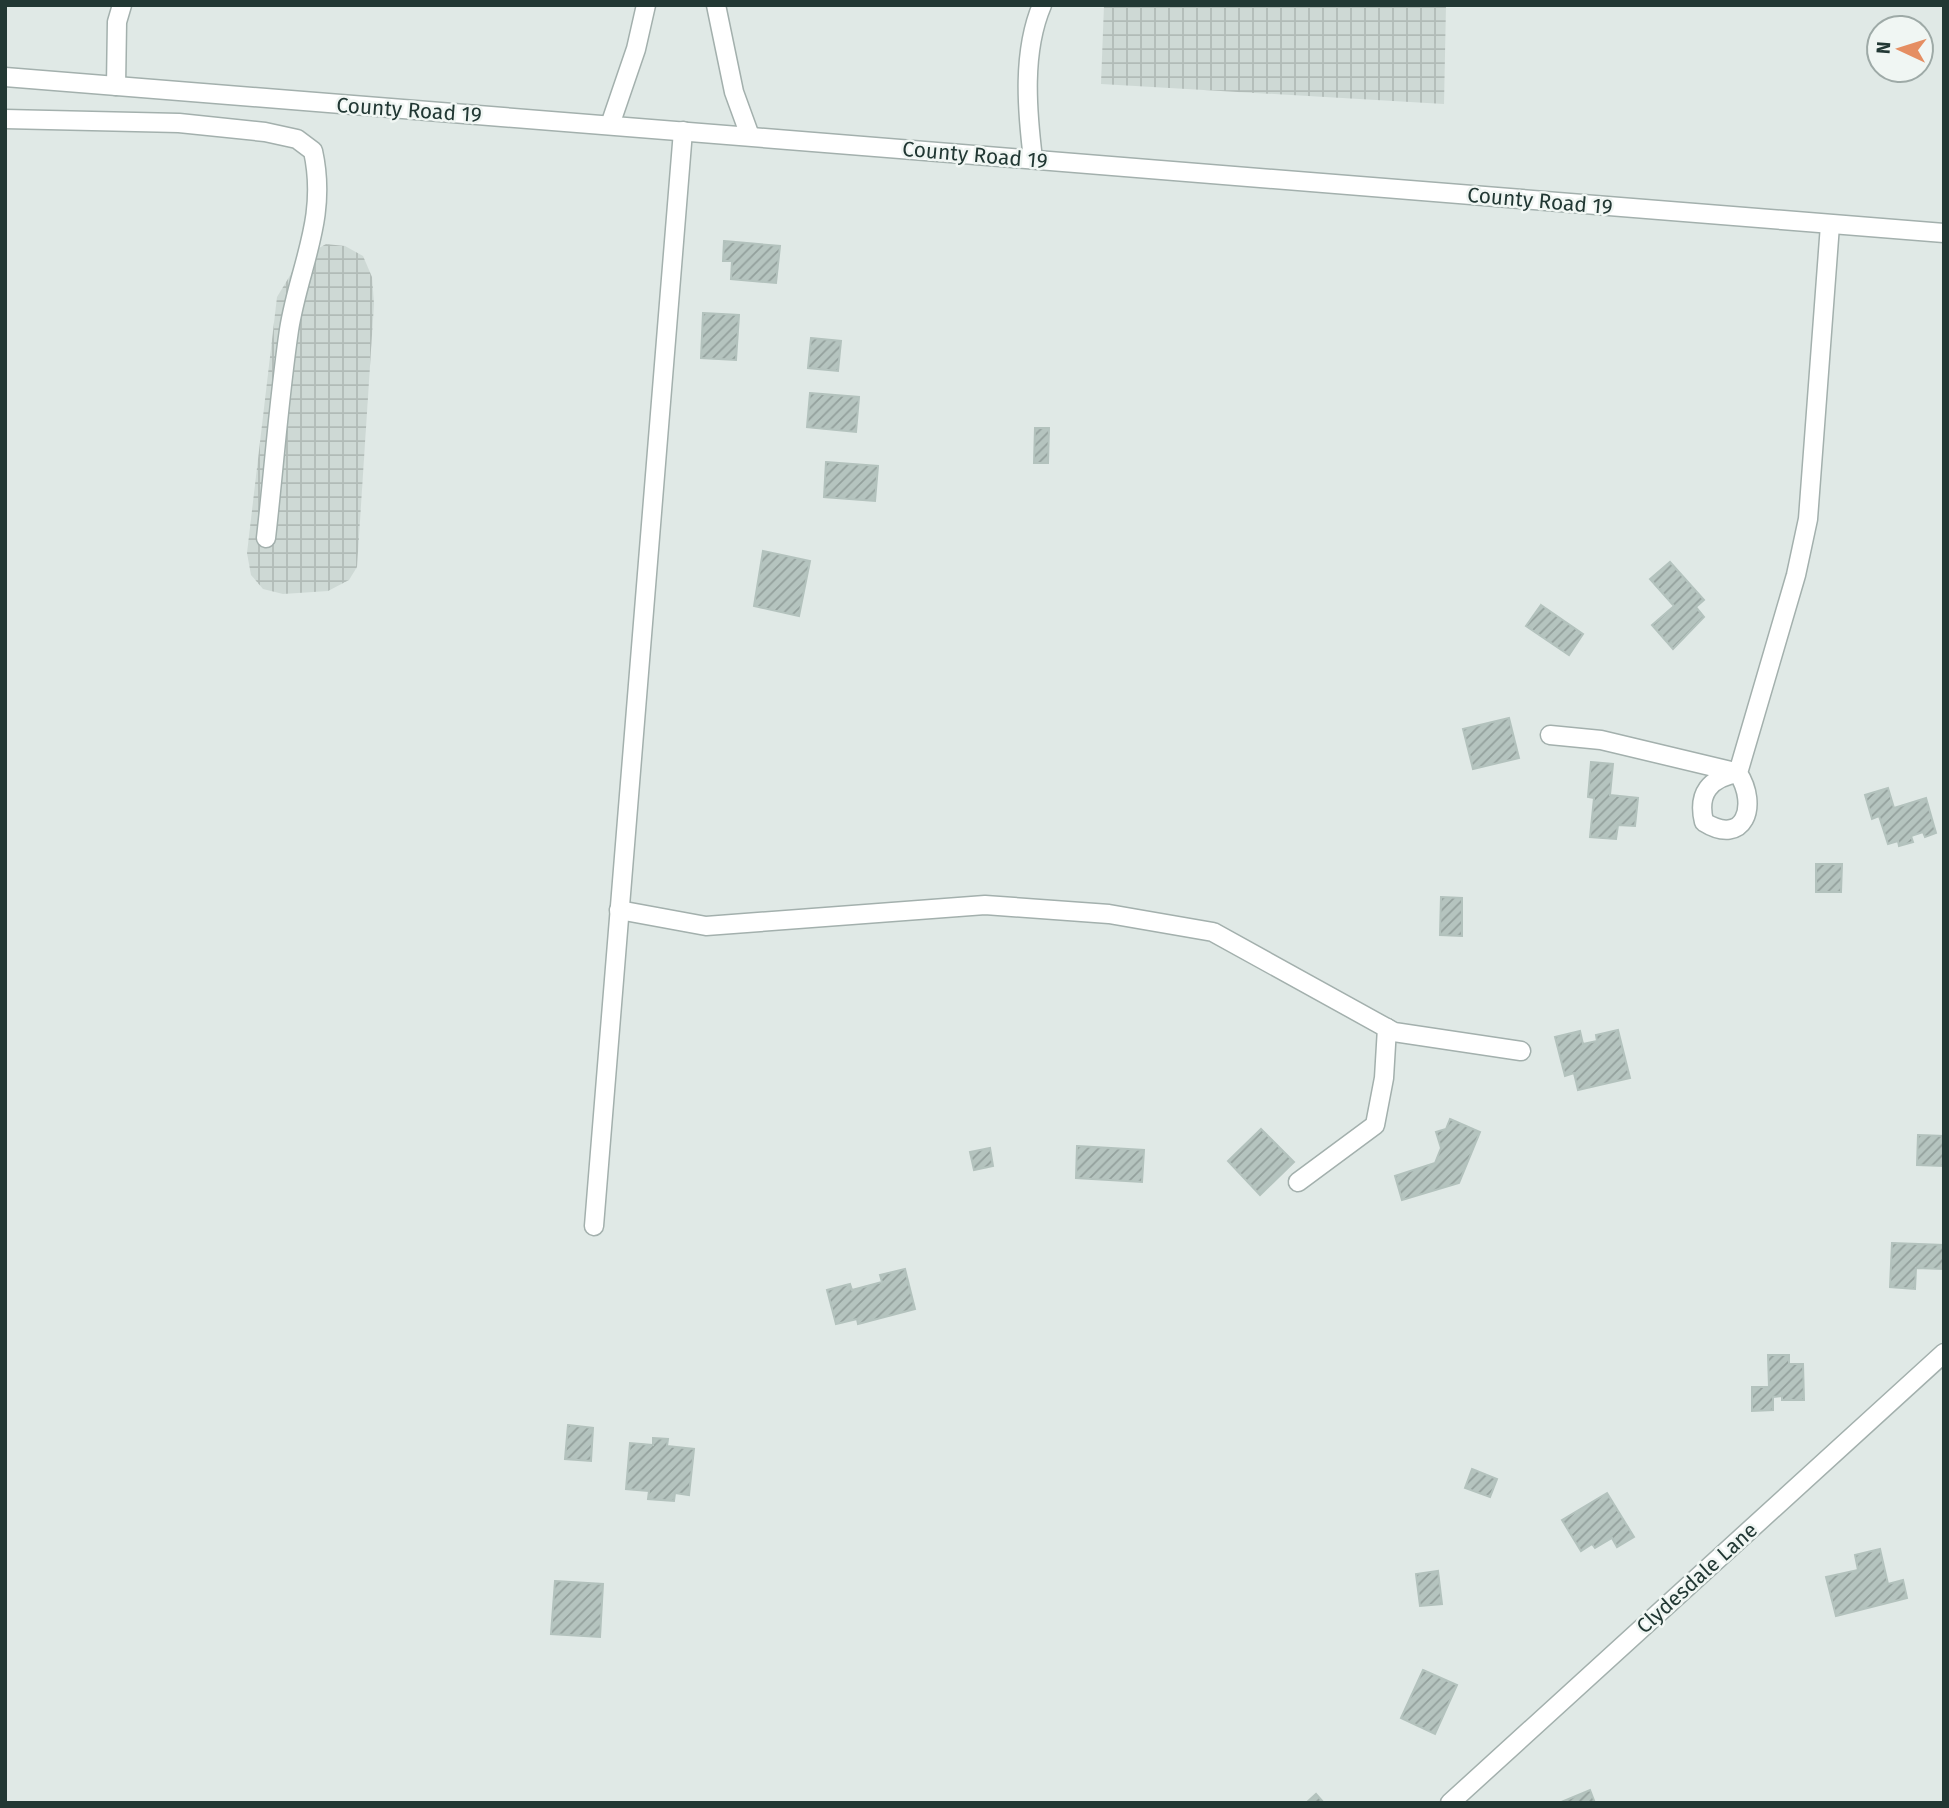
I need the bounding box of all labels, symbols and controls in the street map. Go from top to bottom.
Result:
north arrow [1865,14,1935,84]
text: N [1872,41,1895,55]
street label: County Road 19 [335,92,483,128]
street label: County Road 19 [901,136,1049,174]
street label: County Road 19 [1466,182,1614,220]
street label: Clydesdale Lane [1631,1517,1763,1639]

